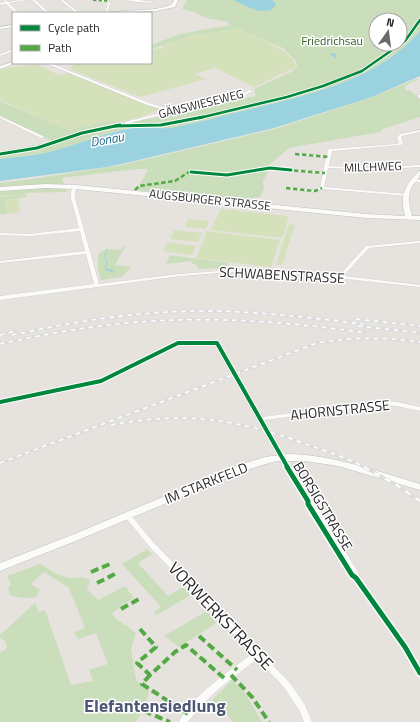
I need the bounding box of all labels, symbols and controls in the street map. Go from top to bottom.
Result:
legend [12,12,152,64]
north arrow [368,12,408,52]
text: N [385,14,396,31]
text: Cycle path [48,18,100,37]
park label: Friedrichsau [301,31,363,50]
text: Path [48,38,72,57]
street label: GÄNSWIESEWEG [156,84,245,123]
water label: Donau [89,126,127,152]
street label: MILCHWEG [344,156,402,177]
street label: AUGSBURGER STRASSE [148,184,272,215]
street label: SCHWABENSTRASSE [219,261,346,288]
street label: AHORNSTRASSE [289,394,391,425]
street label: IM STARKFELD [161,456,251,509]
street label: BORSIGSTRASSE [288,457,359,555]
street label: VORWERKSTRASSE [162,556,280,676]
district label: Elefantensiedlung [84,692,226,719]

